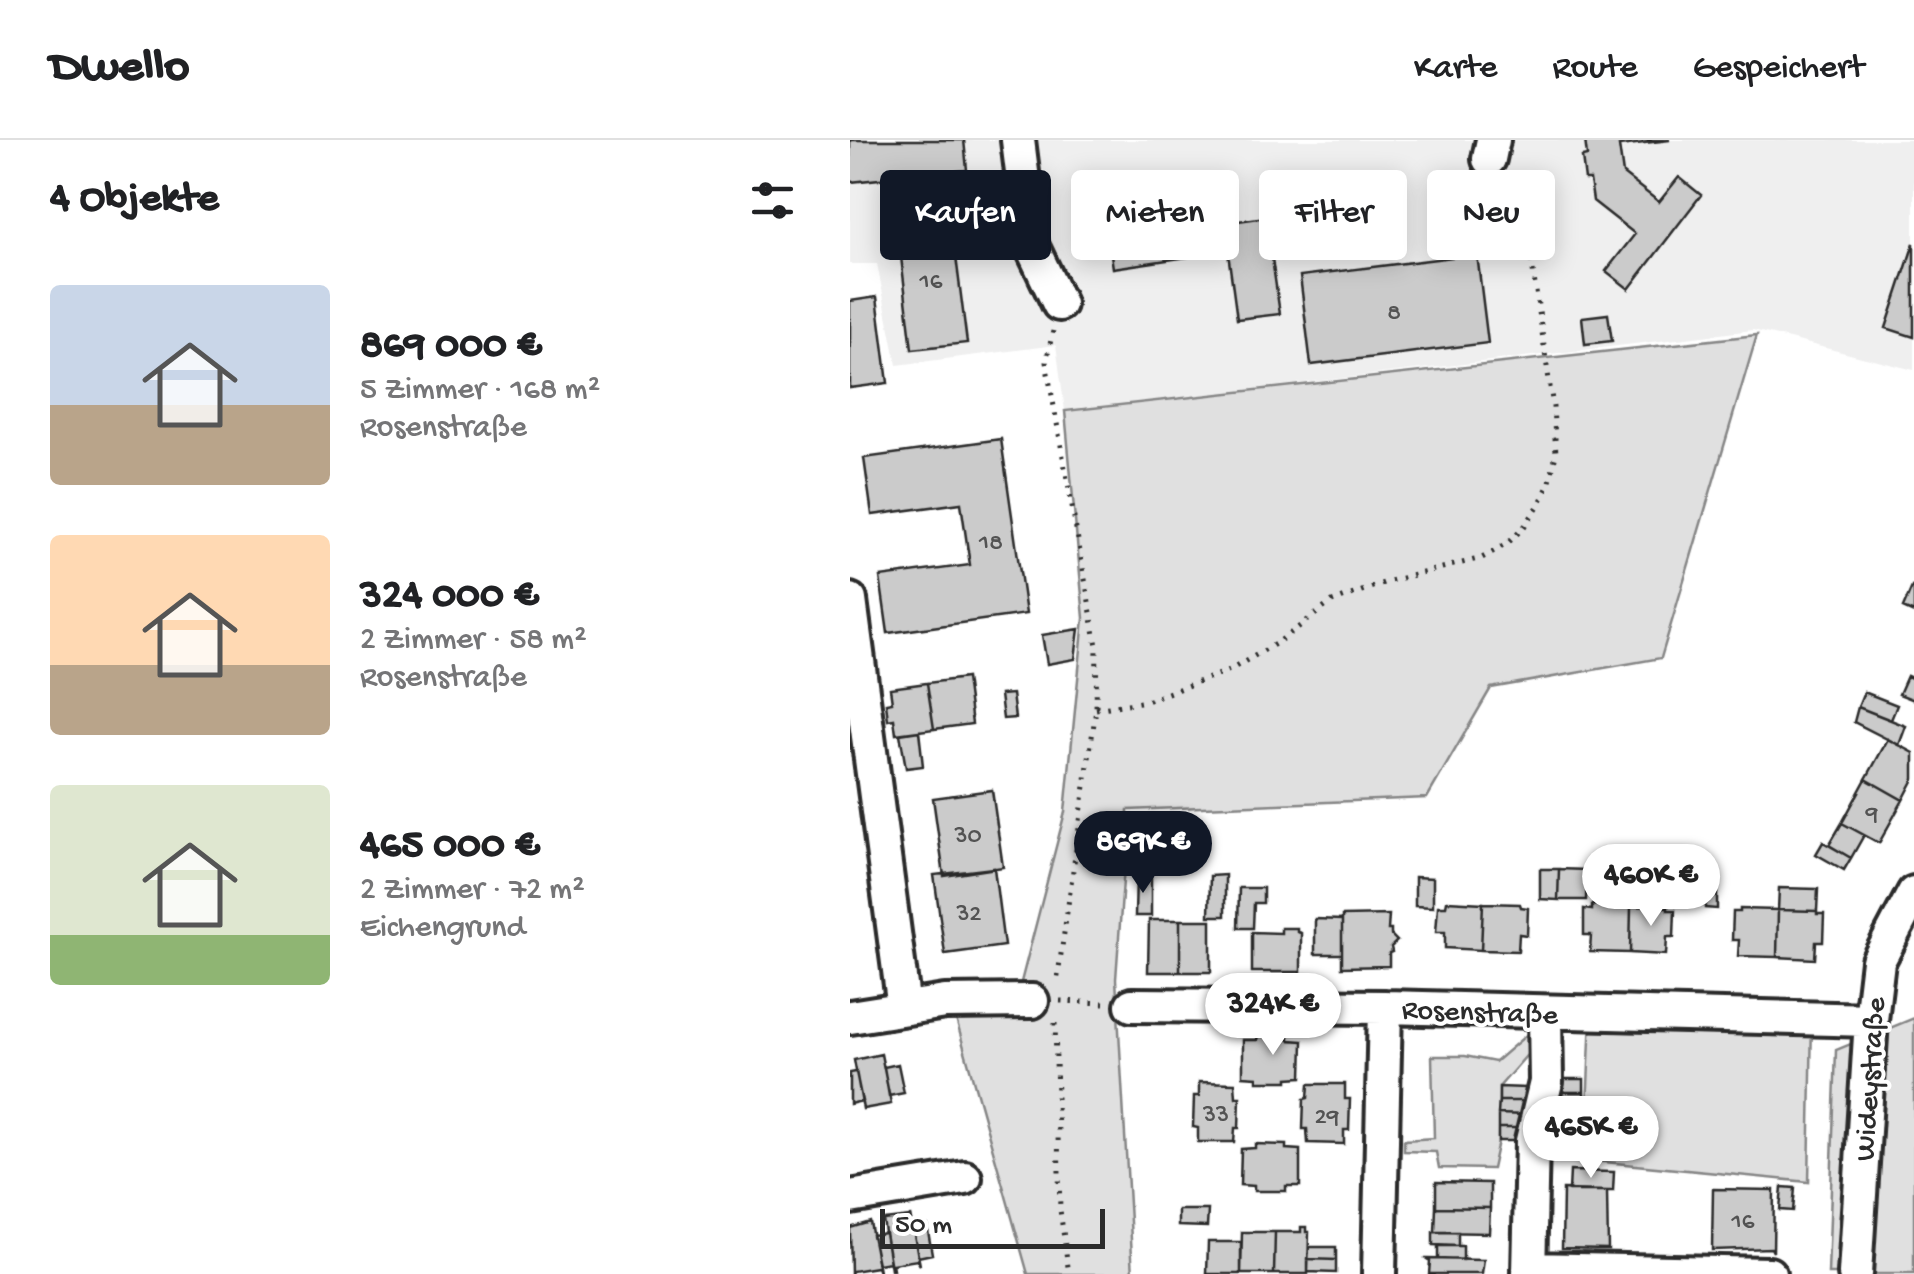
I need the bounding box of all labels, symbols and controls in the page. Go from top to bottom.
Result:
text: Dwello [50,41,189,98]
text: Karte [1414,49,1497,90]
text: Route [1552,49,1638,90]
text: Gespeichert [1693,49,1864,90]
chip: Kaufen [880,170,1051,260]
chip: Mieten [1071,170,1239,260]
chip: Filter [1259,170,1407,260]
chip: Neu [1427,170,1555,260]
icon: filters [745,173,800,228]
text: 4 Objekte [50,176,219,225]
house number: 16 [919,269,943,298]
house number: 8 [1387,300,1401,329]
text: 869 000 € [360,323,542,372]
icon: home [130,325,250,445]
text: 5 Zimmer · 168 m² [360,372,600,410]
text: Rosenstraße [360,410,527,448]
house number: 18 [978,530,1003,559]
text: 324 000 € [360,573,539,622]
icon: home [130,575,250,695]
text: 2 Zimmer · 58 m² [360,622,587,660]
text: Rosenstraße [360,660,527,698]
house number: 9 [1865,801,1878,830]
pin: 869K € [1062,811,1224,896]
text: 465 000 € [360,823,540,872]
house number: 30 [953,823,982,852]
text: 869K € [1096,824,1190,862]
icon: home [130,825,250,945]
pin: 460K € [1570,844,1732,929]
text: 460K € [1604,857,1698,895]
text: 2 Zimmer · 72 m² [360,872,585,910]
house number: 32 [955,901,982,930]
text: Eichengrund [360,910,525,948]
pin: 324K € [1192,973,1354,1058]
text: 324K € [1227,986,1319,1024]
street label: Rosenstraße [1401,994,1559,1035]
street label: Wideystraße [1849,996,1896,1162]
pin: 465K € [1510,1096,1672,1181]
house number: 33 [1202,1102,1229,1131]
house number: 29 [1315,1104,1339,1133]
text: 465K € [1545,1109,1637,1147]
scale bar [880,1204,1105,1248]
house number: 16 [1731,1209,1755,1238]
text: 50 m [895,1210,952,1243]

